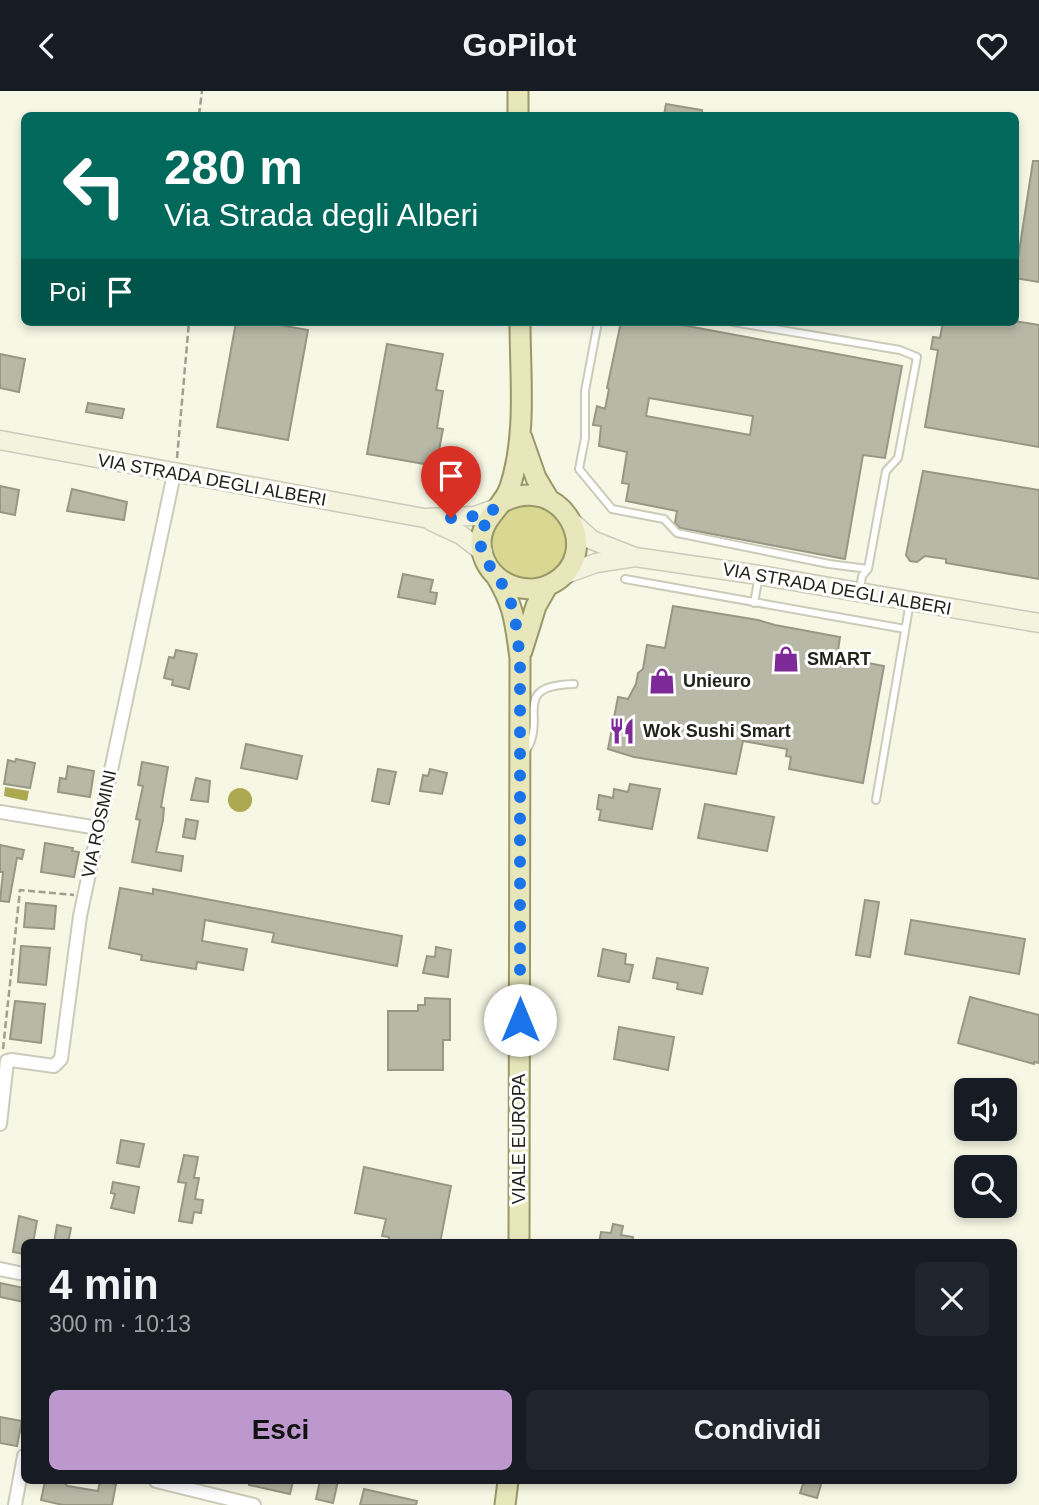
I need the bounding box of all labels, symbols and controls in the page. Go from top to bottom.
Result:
icon: back [28,27,66,65]
text: GoPilot [463,27,576,63]
icon: heart [973,27,1011,65]
icon: left [49,140,140,231]
text: 280 m [164,140,303,194]
text: Via Strada degli Alberi [164,197,478,233]
icon: arrive [101,273,139,311]
text: Poi [49,277,87,307]
pin [421,446,481,518]
street label: VIA STRADA DEGLI ALBERI [96,450,328,510]
icon: arrive [432,457,470,495]
street label: VIA STRADA DEGLI ALBERI [721,559,953,619]
shop icon: SMART [771,644,801,674]
place label: SMART [807,649,871,669]
shop icon: Unieuro [647,666,677,696]
place label: Unieuro [683,671,751,691]
restaurant icon: Wok Sushi Smart [607,716,637,746]
place label: Wok Sushi Smart [643,721,791,741]
street label: VIA ROSMINI [78,768,120,880]
position arrow [483,983,557,1057]
street label: VIALE EUROPA [509,1074,529,1204]
map controls [954,1078,1017,1218]
button: sound [954,1078,1017,1141]
button: search [954,1155,1017,1218]
text: 4 min [49,1261,159,1308]
button: close [915,1262,989,1336]
text: 300 m · 10:13 [49,1311,191,1337]
button: Esci [49,1390,512,1470]
button: Condividi [526,1390,989,1470]

